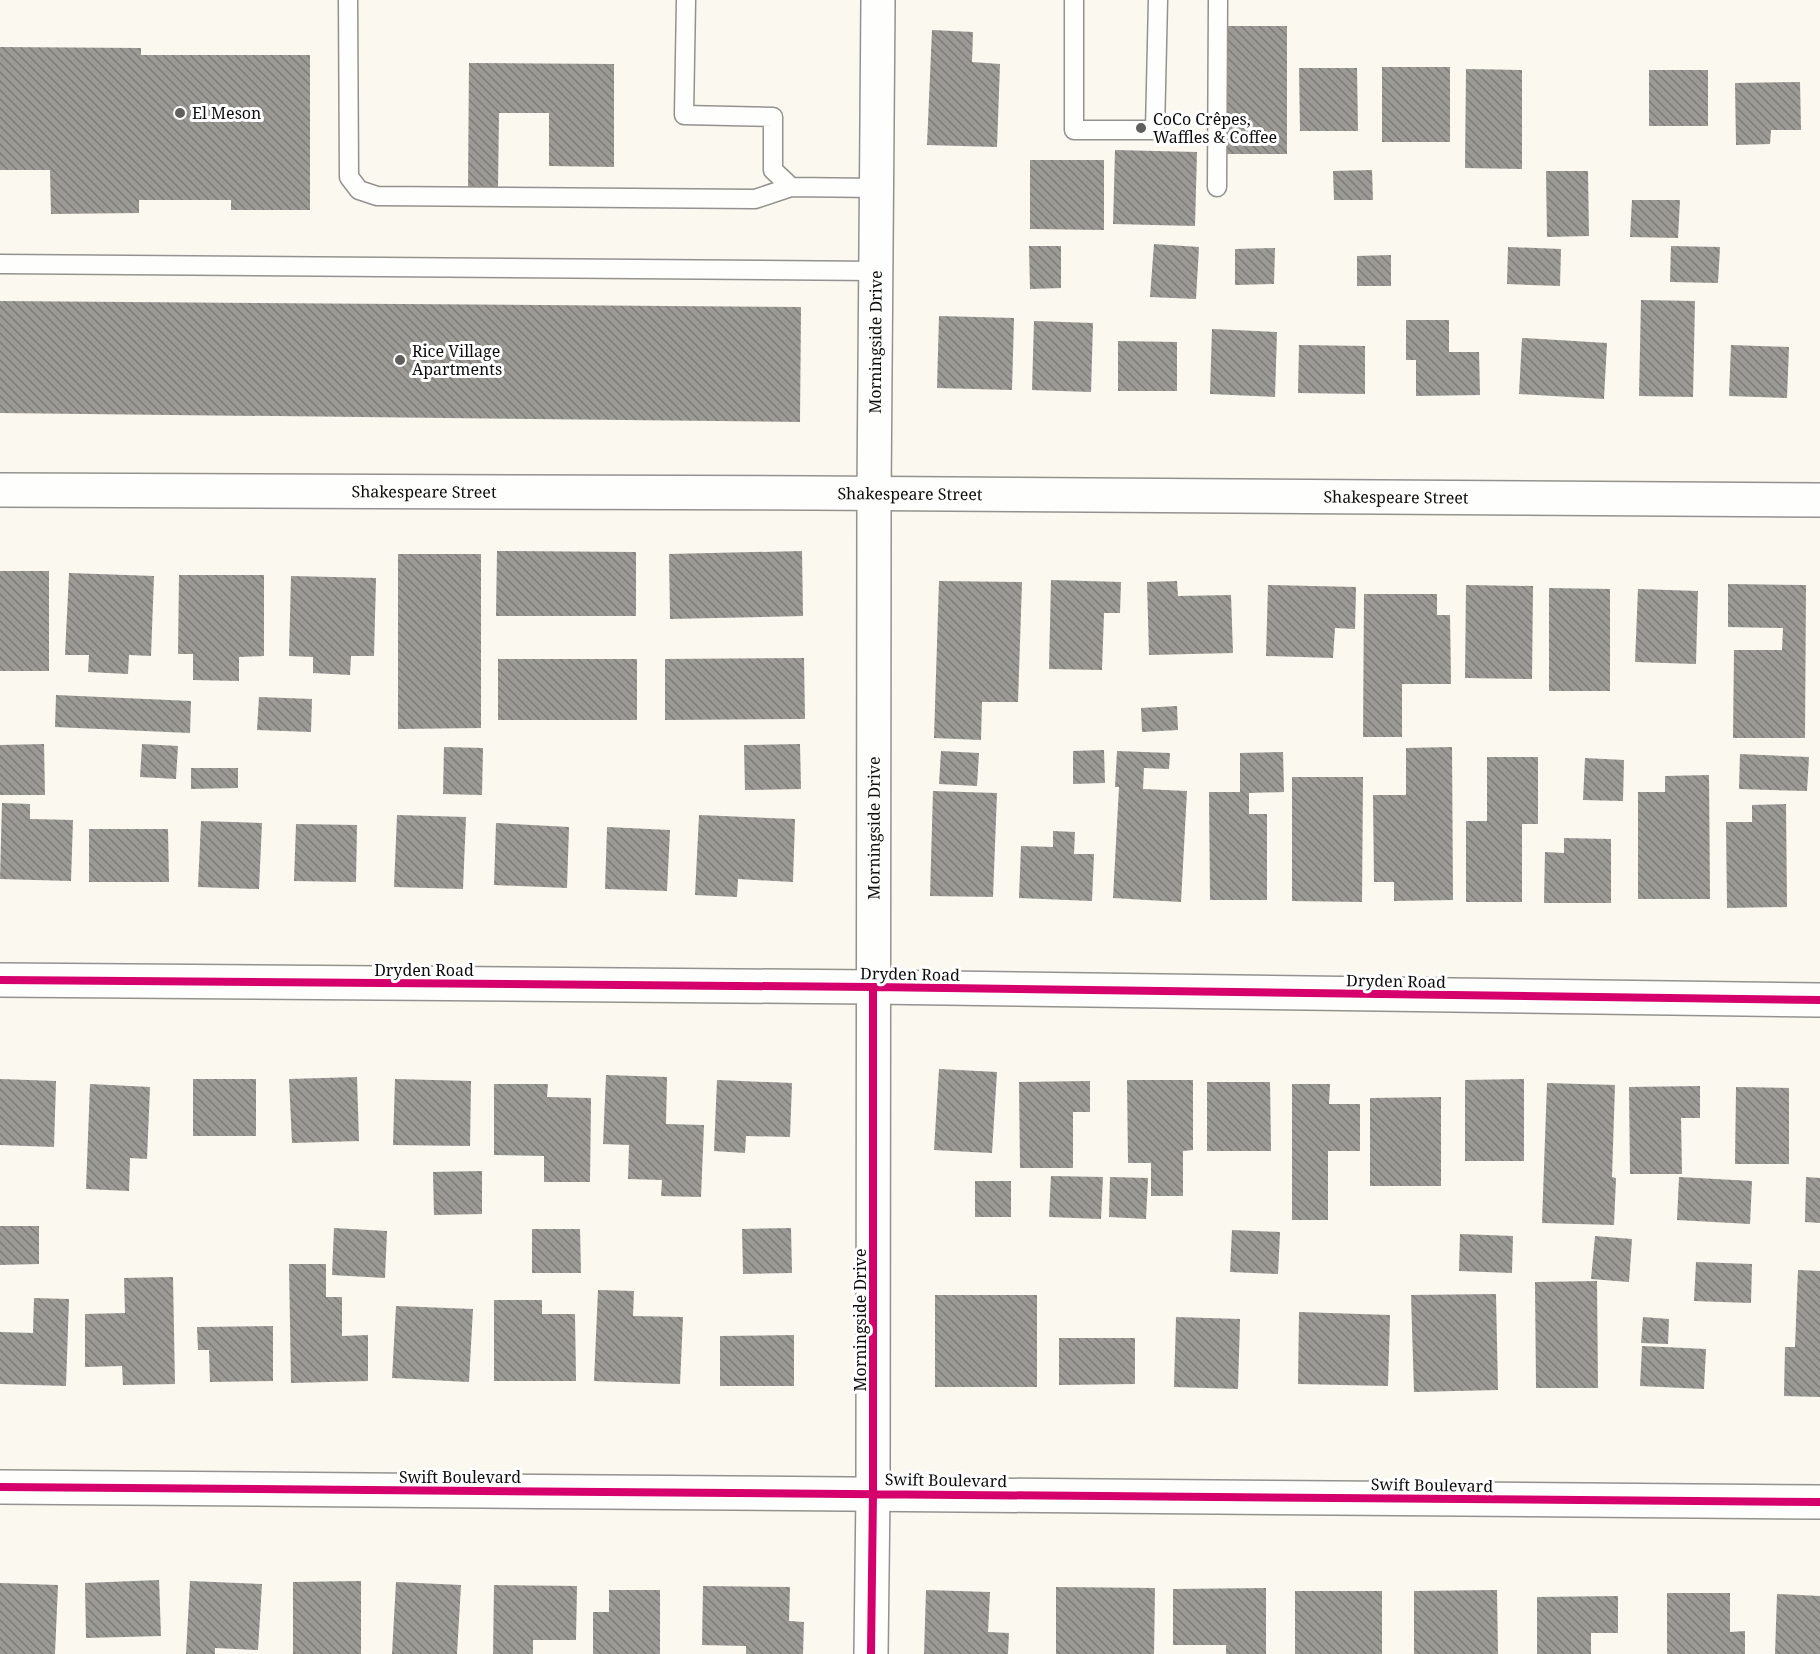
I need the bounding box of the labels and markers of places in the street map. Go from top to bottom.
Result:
place label: El Meson [192,102,261,124]
marker: El Meson [173,106,187,120]
place label: CoCo Crêpes, Waffles & Coffee [1153,108,1277,148]
marker: CoCo Crêpes, Waffles & Coffee [1134,121,1148,135]
place label: Rice Village Apartments [412,340,502,380]
marker: Rice Village Apartments [393,353,407,367]

